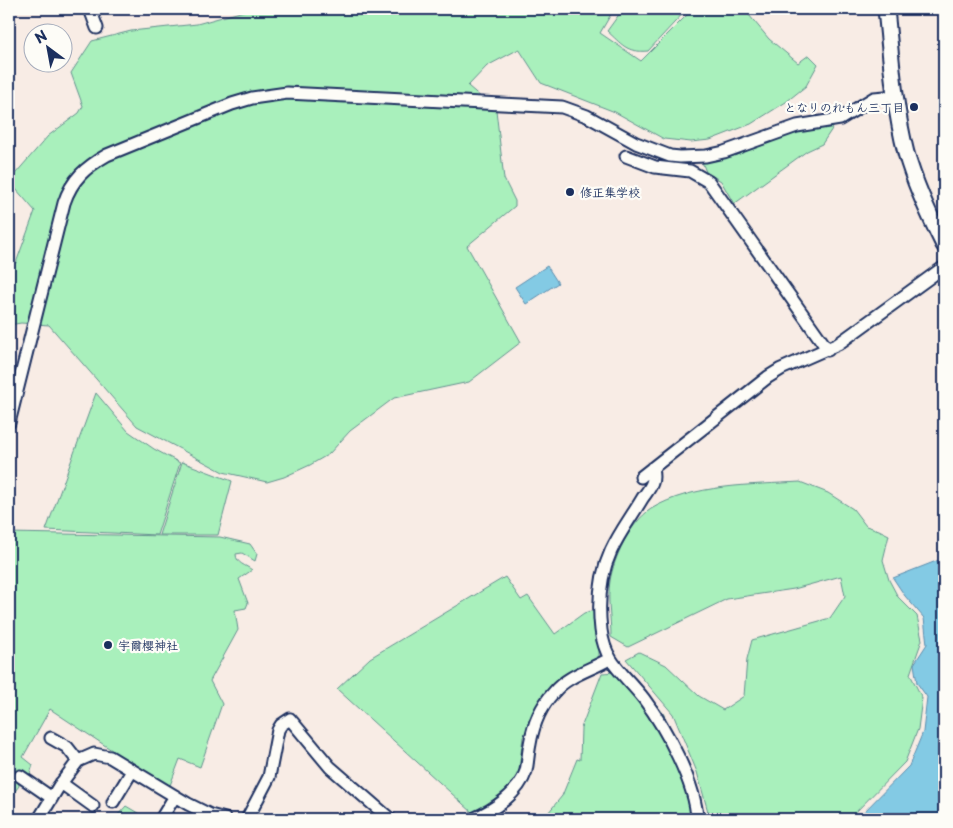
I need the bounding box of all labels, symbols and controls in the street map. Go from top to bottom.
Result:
north arrow [22,22,72,72]
text: N [31,25,51,48]
place label: となりのれもん三丁目 [784,98,904,116]
marker: となりのれもん三丁目 [908,101,920,113]
place label: 修正集学校 [580,183,640,201]
marker: 修正集学校 [564,186,576,198]
place label: 宇爾櫻神社 [118,636,178,654]
marker: 宇爾櫻神社 [102,639,114,651]

